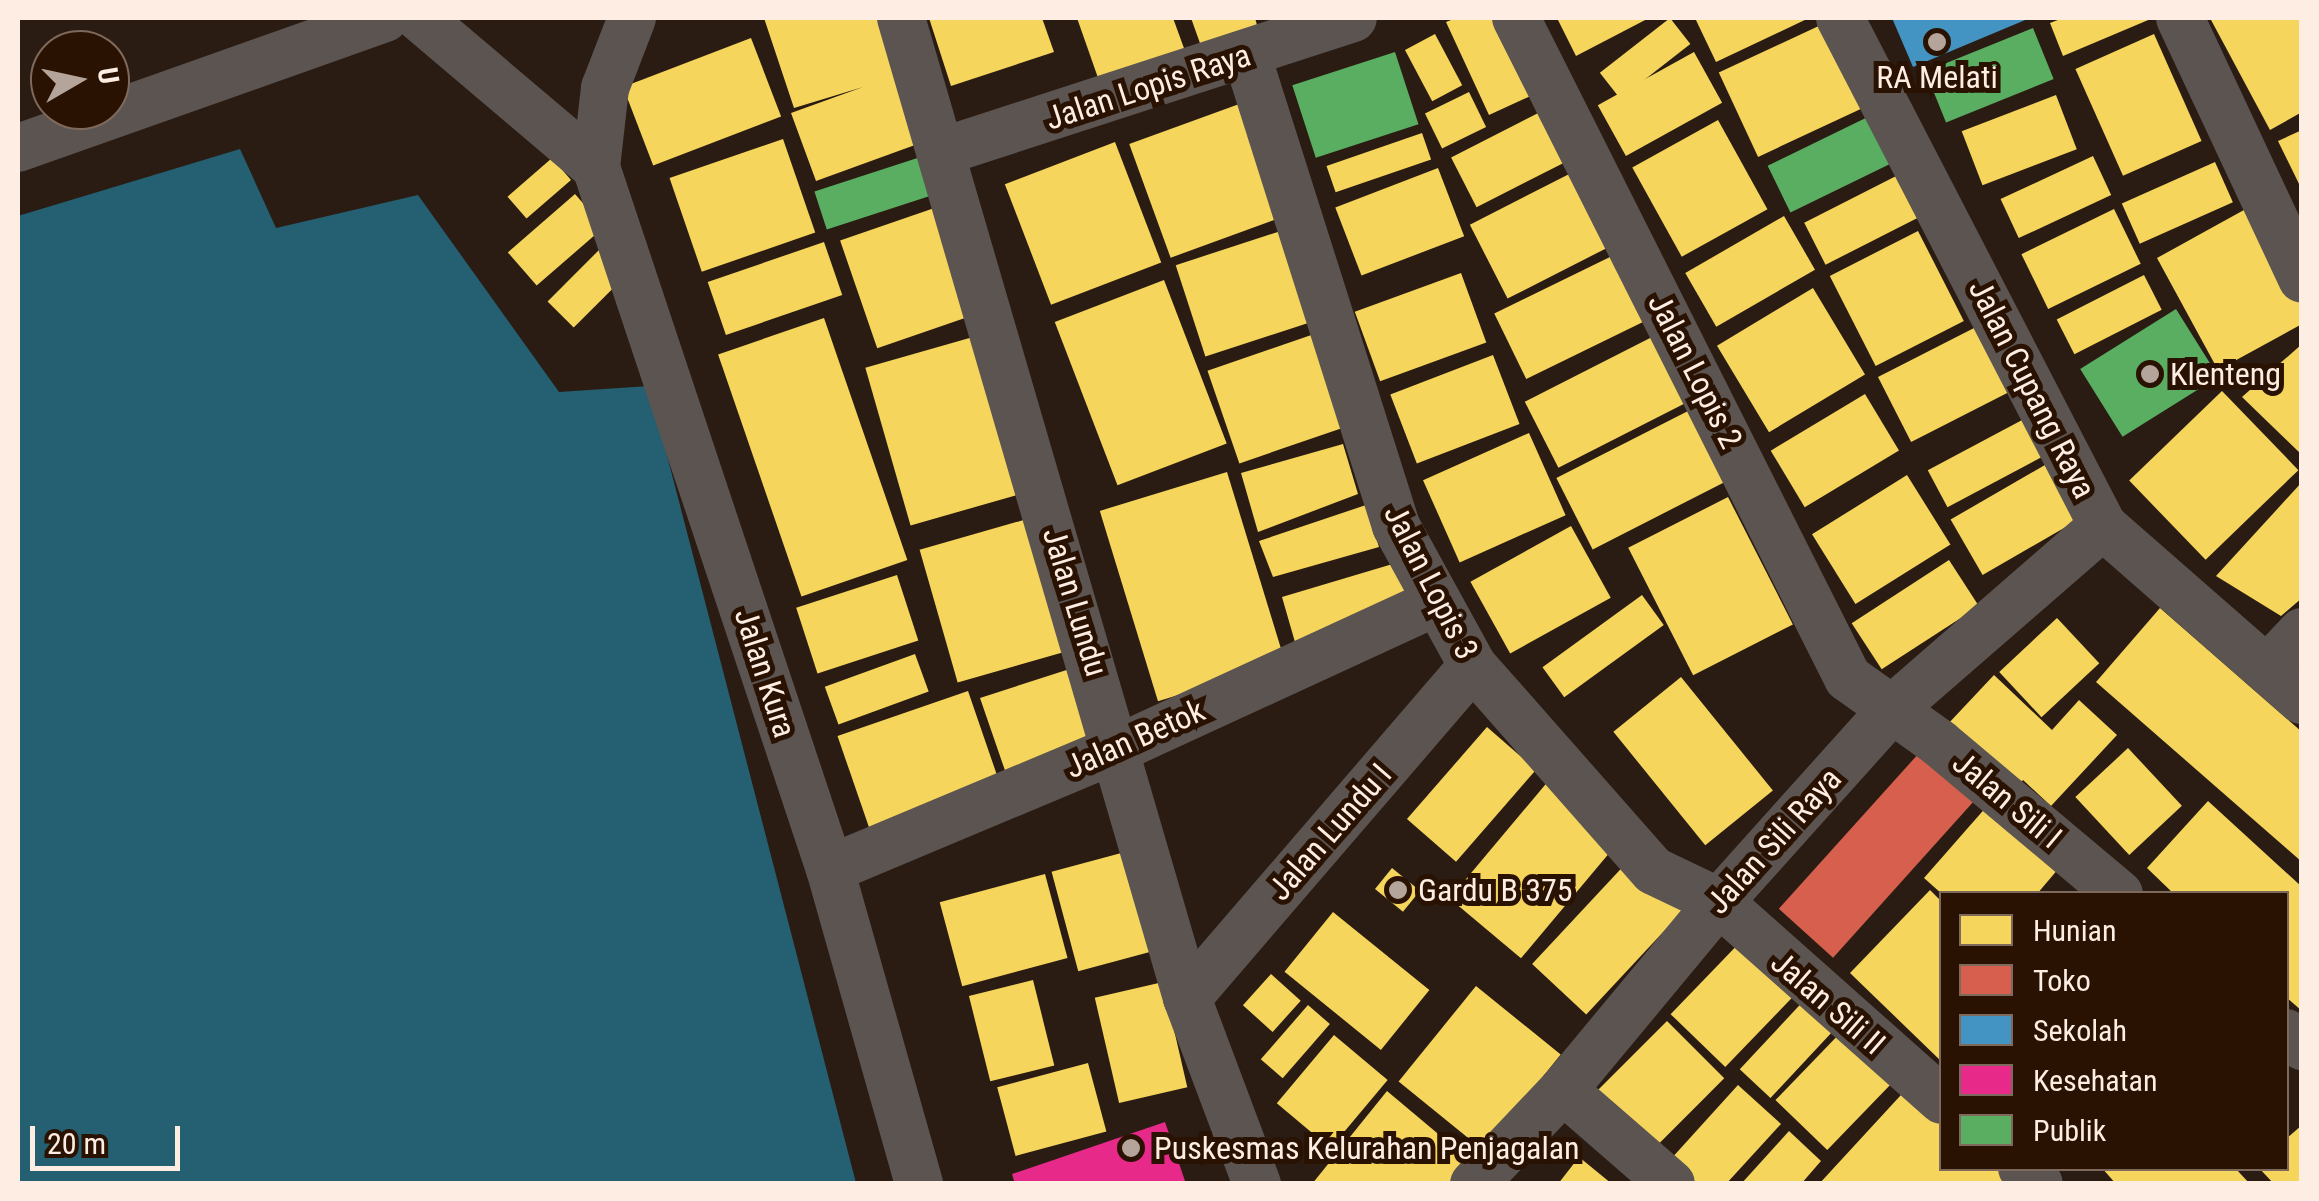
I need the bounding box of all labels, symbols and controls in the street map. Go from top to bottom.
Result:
north arrow [30,30,130,130]
marker: RA Melati [1926,31,1948,53]
street label: Jalan Lopis Raya [1041,36,1255,138]
place label: RA Melati [1876,58,1998,96]
text: U [91,65,126,86]
street label: Jalan Cupang Raya [1960,273,2104,505]
street label: Jalan Lopis 2 [1640,287,1750,455]
place label: Klenteng [2170,355,2281,393]
marker: Klenteng [2139,363,2161,385]
street label: Jalan Lopis 3 [1376,498,1486,666]
street label: Jalan Lundu [1034,523,1116,681]
street label: Jalan Kura [726,604,804,742]
street label: Jalan Betok [1059,691,1211,787]
street label: Jalan Sili I [1945,743,2069,857]
street label: Jalan Lundu I [1260,756,1400,908]
street label: Jalan Sili Raya [1699,760,1849,922]
place label: Gardu B 375 [1418,871,1573,909]
marker: Gardu B 375 [1387,879,1409,901]
legend [1939,891,2289,1171]
text: Hunian [2033,913,2116,948]
street label: Jalan Sili II [1763,943,1893,1063]
text: Toko [2033,963,2091,998]
text: Sekolah [2033,1013,2127,1048]
text: Kesehatan [2033,1063,2157,1098]
scale bar [35,1106,185,1168]
text: Publik [2033,1113,2106,1148]
text: 20 m [47,1126,106,1161]
place label: Puskesmas Kelurahan Penjagalan [1154,1129,1580,1167]
marker: Puskesmas Kelurahan Penjagalan [1118,1135,1144,1161]

